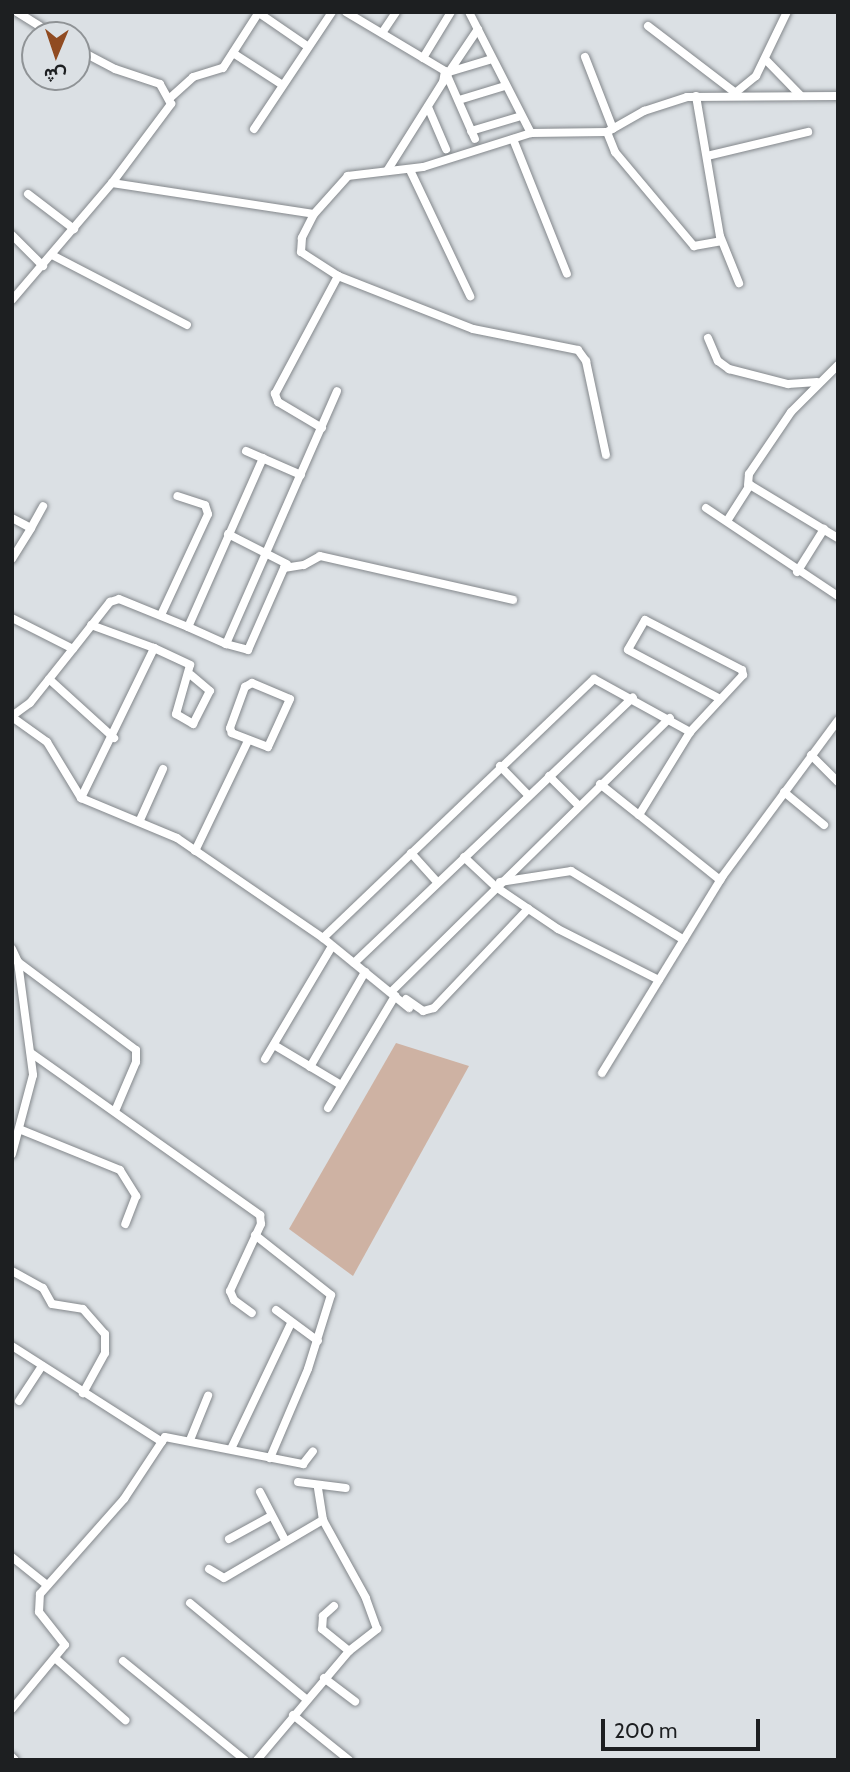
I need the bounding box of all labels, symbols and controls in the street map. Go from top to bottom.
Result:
north arrow [21,21,91,91]
text: ش [44,64,67,87]
scale bar [605,1706,764,1750]
text: 200 m [614,1718,677,1743]

